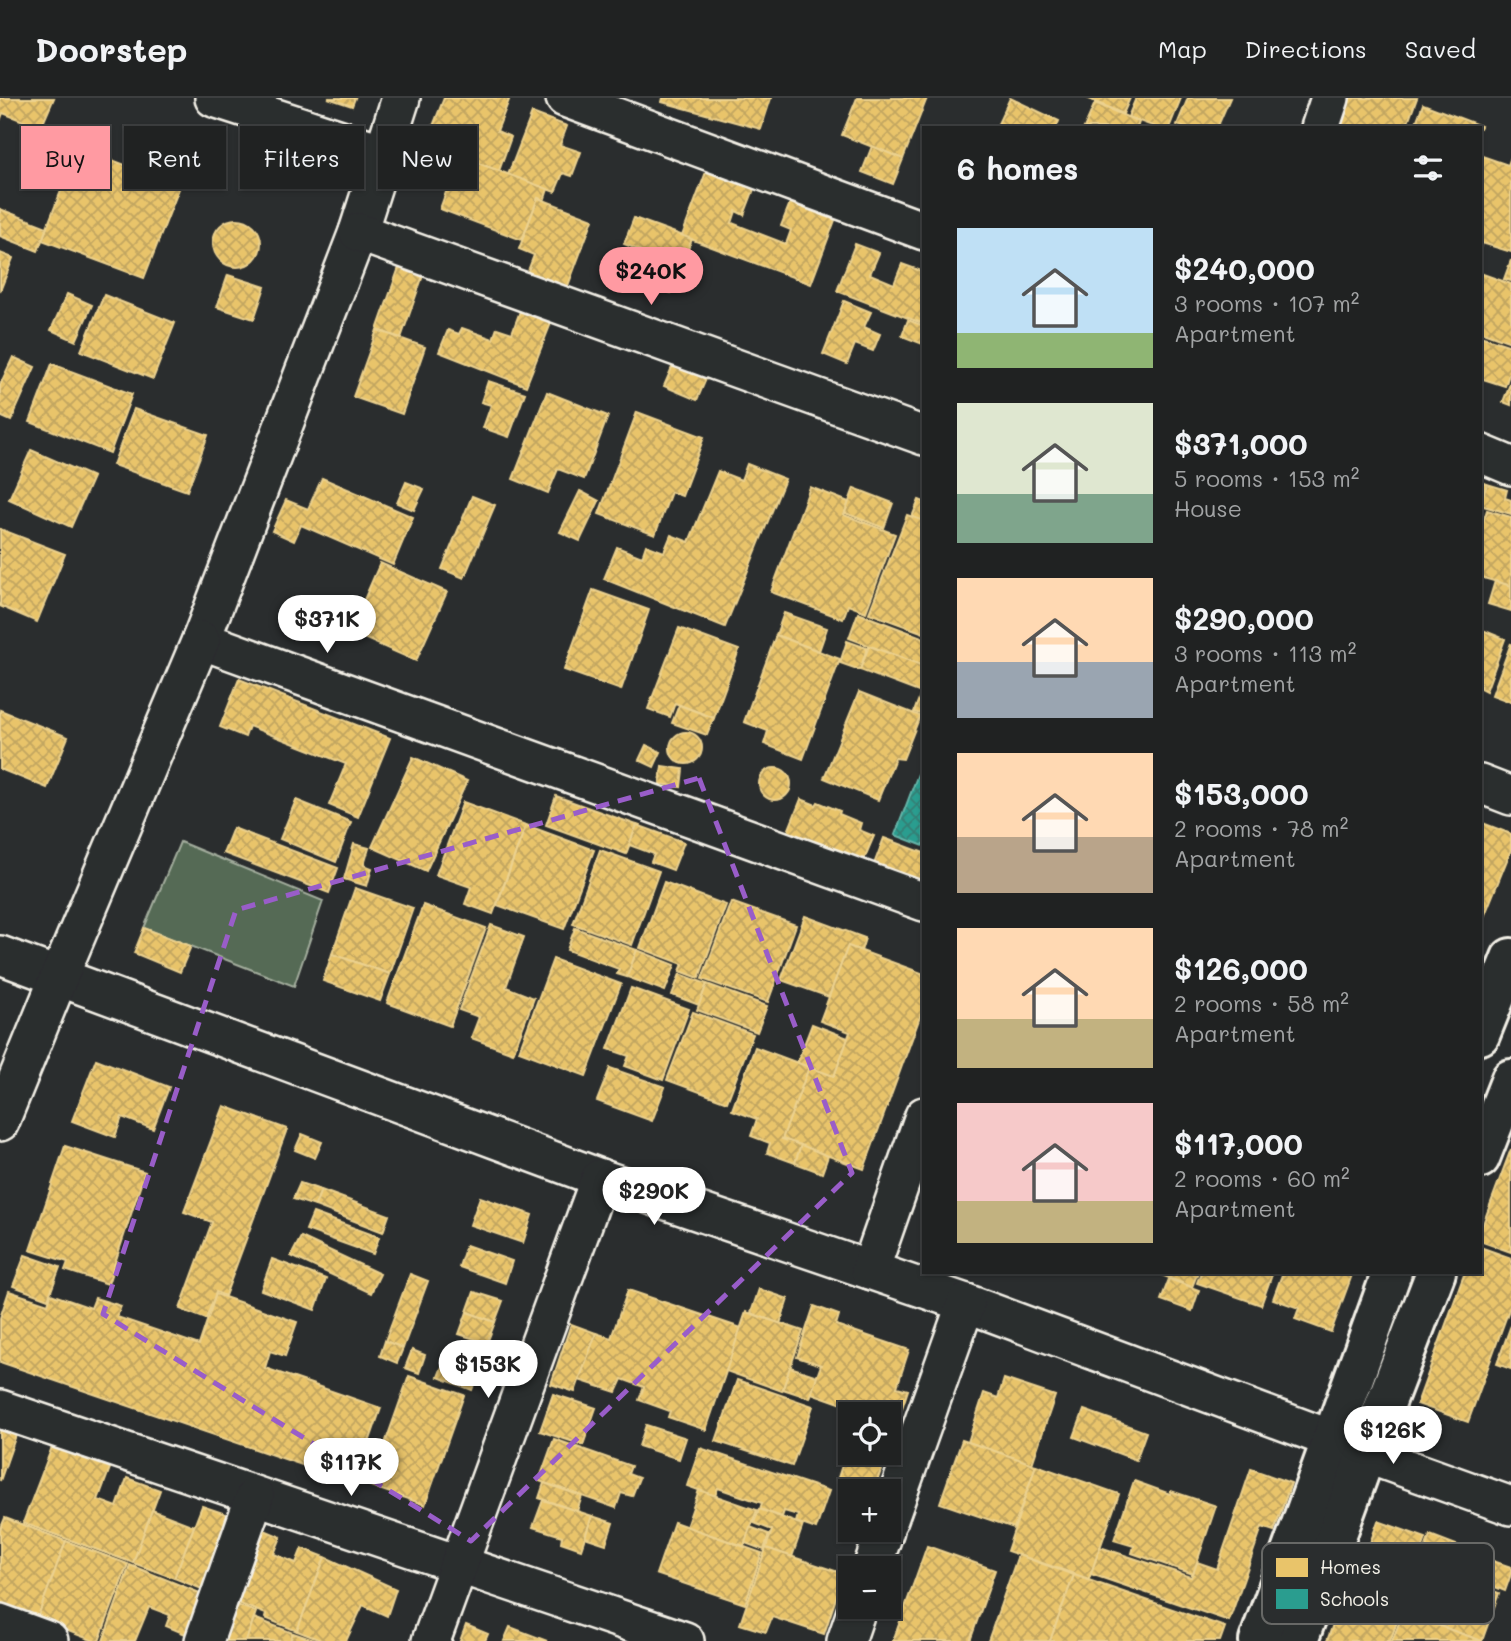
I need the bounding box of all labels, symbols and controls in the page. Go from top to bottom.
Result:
text: Doorstep [35,27,188,70]
text: Map [1158,33,1207,64]
text: Directions [1245,33,1367,64]
text: Saved [1405,33,1476,64]
chip: Buy [21,126,110,189]
chip: Rent [124,126,226,189]
chip: Filters [240,126,364,189]
chip: New [378,126,477,189]
text: 6 homes [957,148,1078,188]
icon: filters [1409,149,1447,187]
pin: $240K [602,248,700,307]
text: $240,000 [1174,248,1315,288]
text: $240K [615,255,687,285]
icon: home [1013,256,1097,340]
text: 3 rooms · 107 m² [1174,288,1360,318]
text: Apartment [1174,318,1296,348]
text: $371,000 [1174,423,1308,463]
icon: home [1013,431,1097,515]
text: 5 rooms · 153 m² [1174,463,1359,493]
text: House [1174,493,1242,523]
pin: $371K [278,596,376,655]
text: $290,000 [1174,598,1314,638]
text: $371K [294,603,360,633]
icon: home [1013,606,1097,690]
text: 3 rooms · 113 m² [1174,638,1356,668]
text: Apartment [1174,668,1296,698]
text: $153,000 [1174,773,1308,813]
icon: home [1013,781,1097,865]
text: 2 rooms · 78 m² [1174,813,1348,843]
text: Apartment [1174,843,1296,873]
text: $126,000 [1174,948,1308,988]
icon: home [1013,956,1097,1040]
text: 2 rooms · 58 m² [1174,988,1349,1018]
text: Apartment [1174,1018,1296,1048]
text: $117,000 [1174,1123,1303,1163]
icon: home [1013,1131,1097,1215]
text: 2 rooms · 60 m² [1174,1163,1350,1193]
pin: $290K [605,1168,703,1227]
text: $290K [619,1175,689,1205]
text: Apartment [1174,1193,1296,1223]
pin: $153K [439,1340,537,1400]
text: $153K [455,1348,521,1378]
map controls [838,1402,901,1619]
button: locate [838,1402,901,1465]
pin: $126K [1344,1406,1442,1466]
text: $126K [1360,1414,1426,1444]
pin: $117K [302,1438,400,1498]
text: $117K [320,1446,382,1476]
button: + [838,1479,901,1542]
legend [1262,1543,1494,1624]
text: Homes [1320,1554,1381,1579]
button: − [838,1556,901,1619]
text: Schools [1320,1586,1389,1611]

